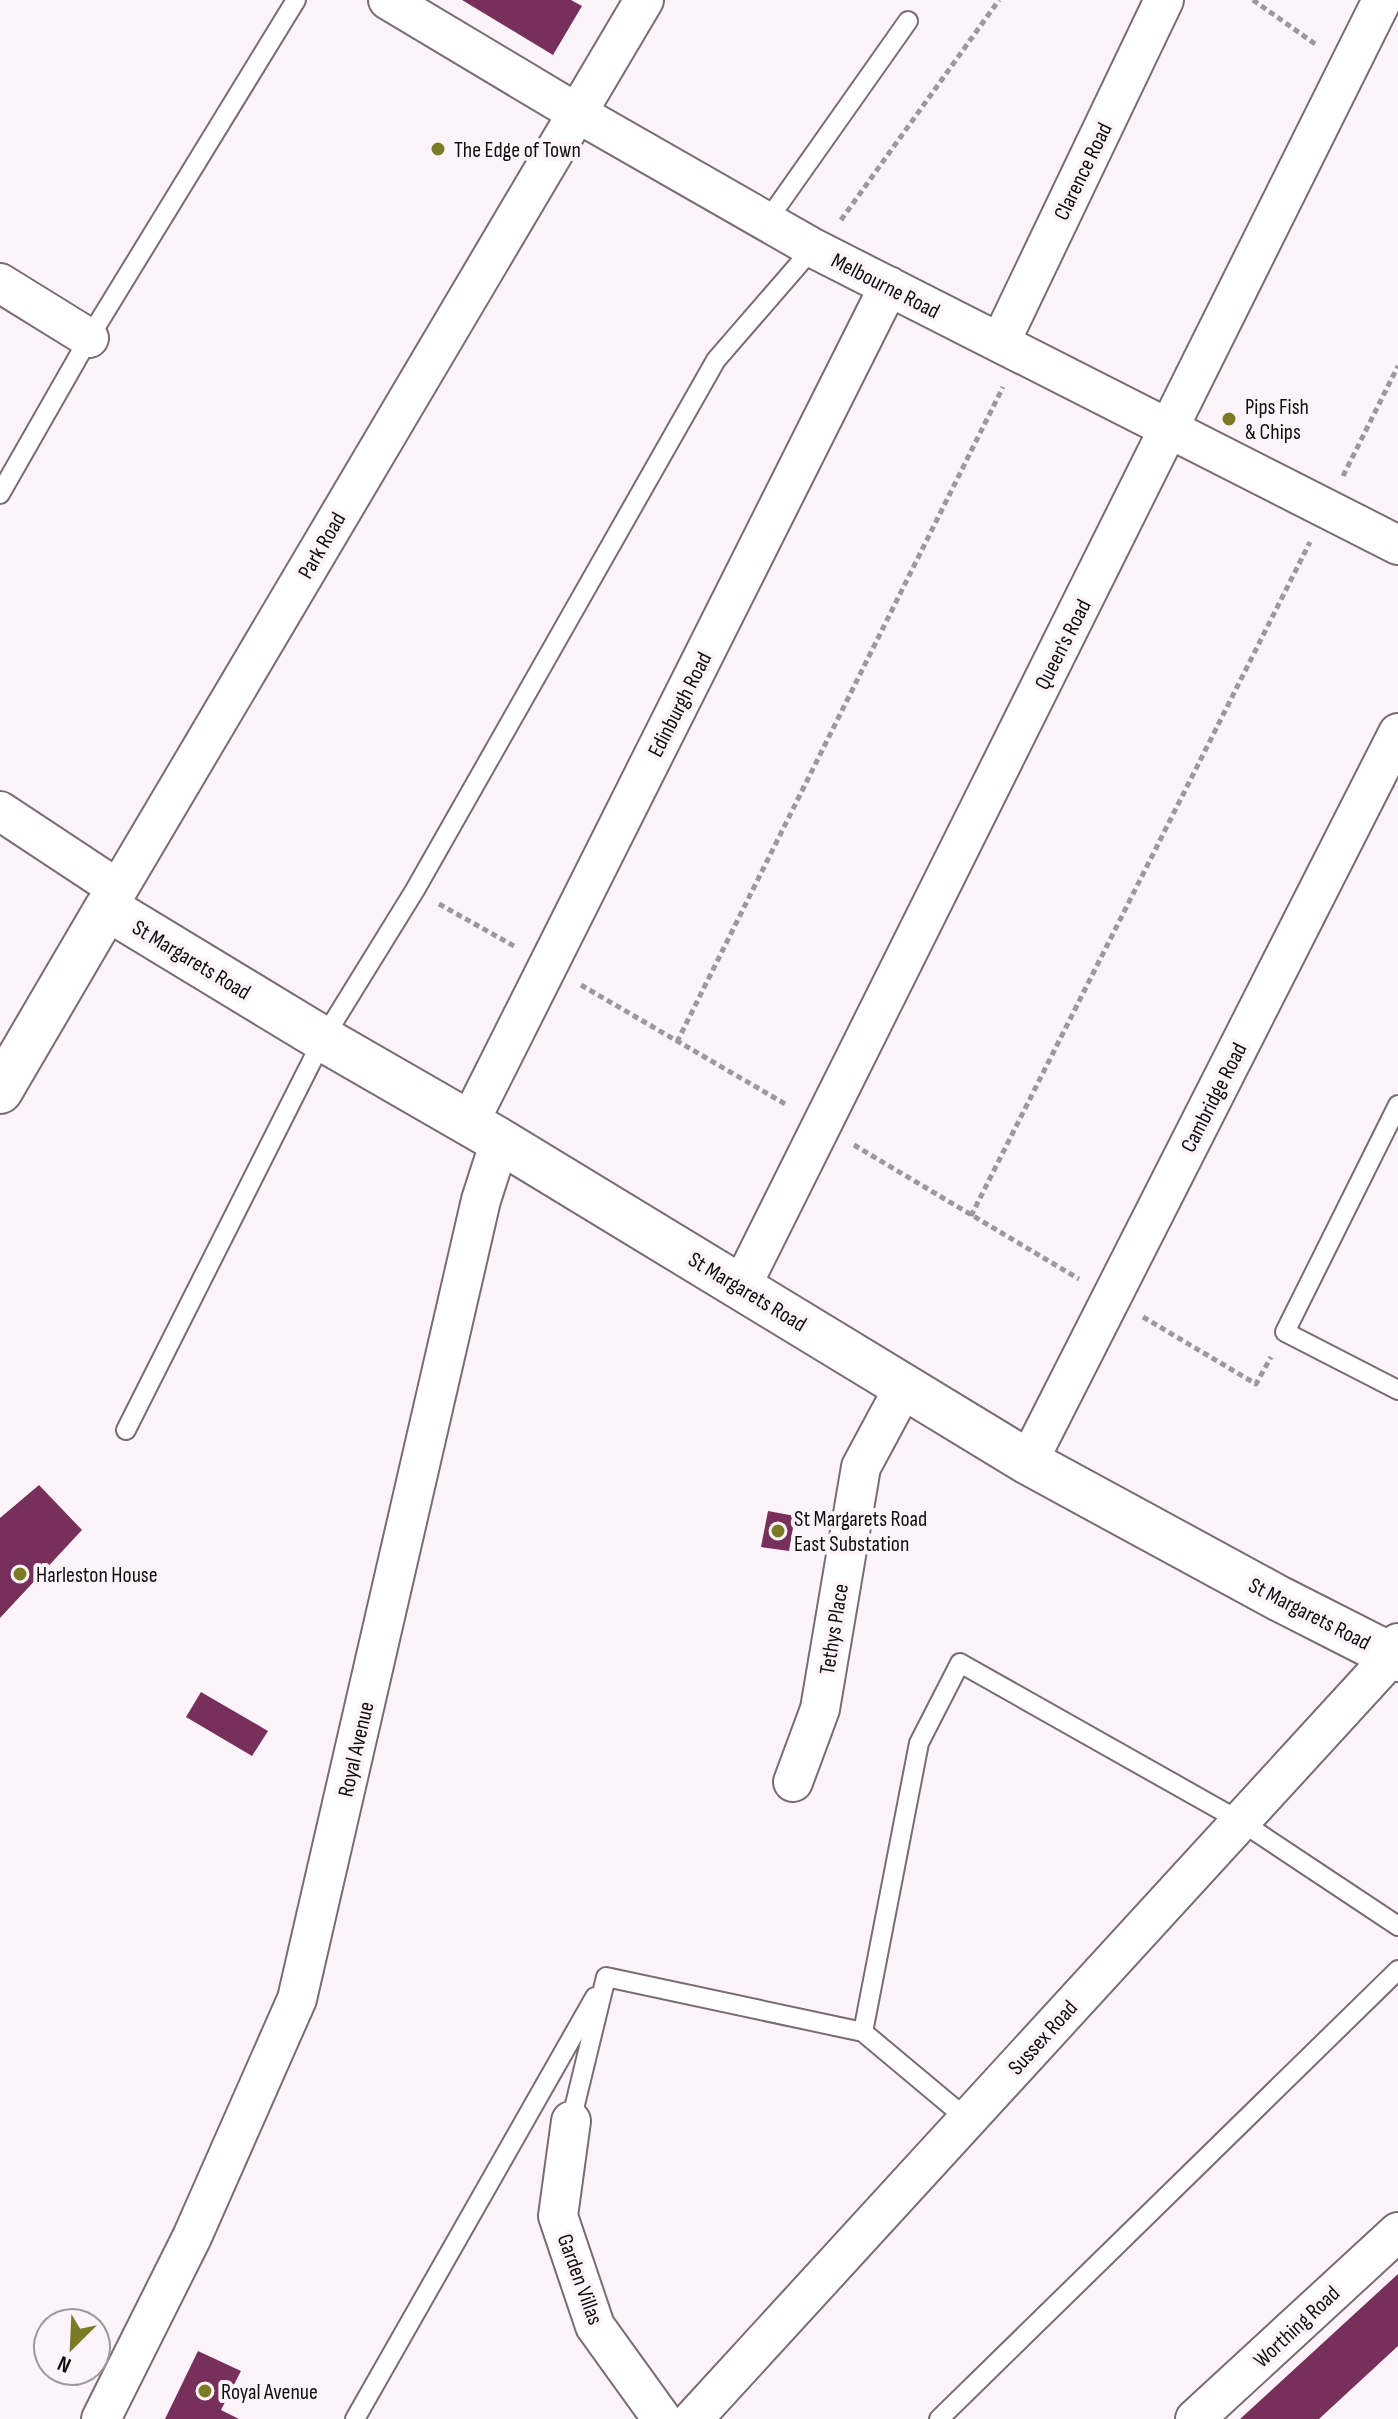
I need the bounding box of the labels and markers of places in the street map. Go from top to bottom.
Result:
place label: The Edge of Town [454,137,581,164]
marker: The Edge of Town [429,140,447,158]
place label: Pips Fish & Chips [1245,394,1309,446]
marker: Pips Fish & Chips [1220,410,1238,428]
place label: St Margarets Road East Substation [794,1506,927,1558]
marker: St Margarets Road East Substation [769,1522,787,1540]
place label: Harleston House [36,1562,158,1589]
marker: Harleston House [11,1565,29,1583]
place label: Royal Avenue [221,2379,318,2406]
marker: Royal Avenue [196,2382,214,2400]

